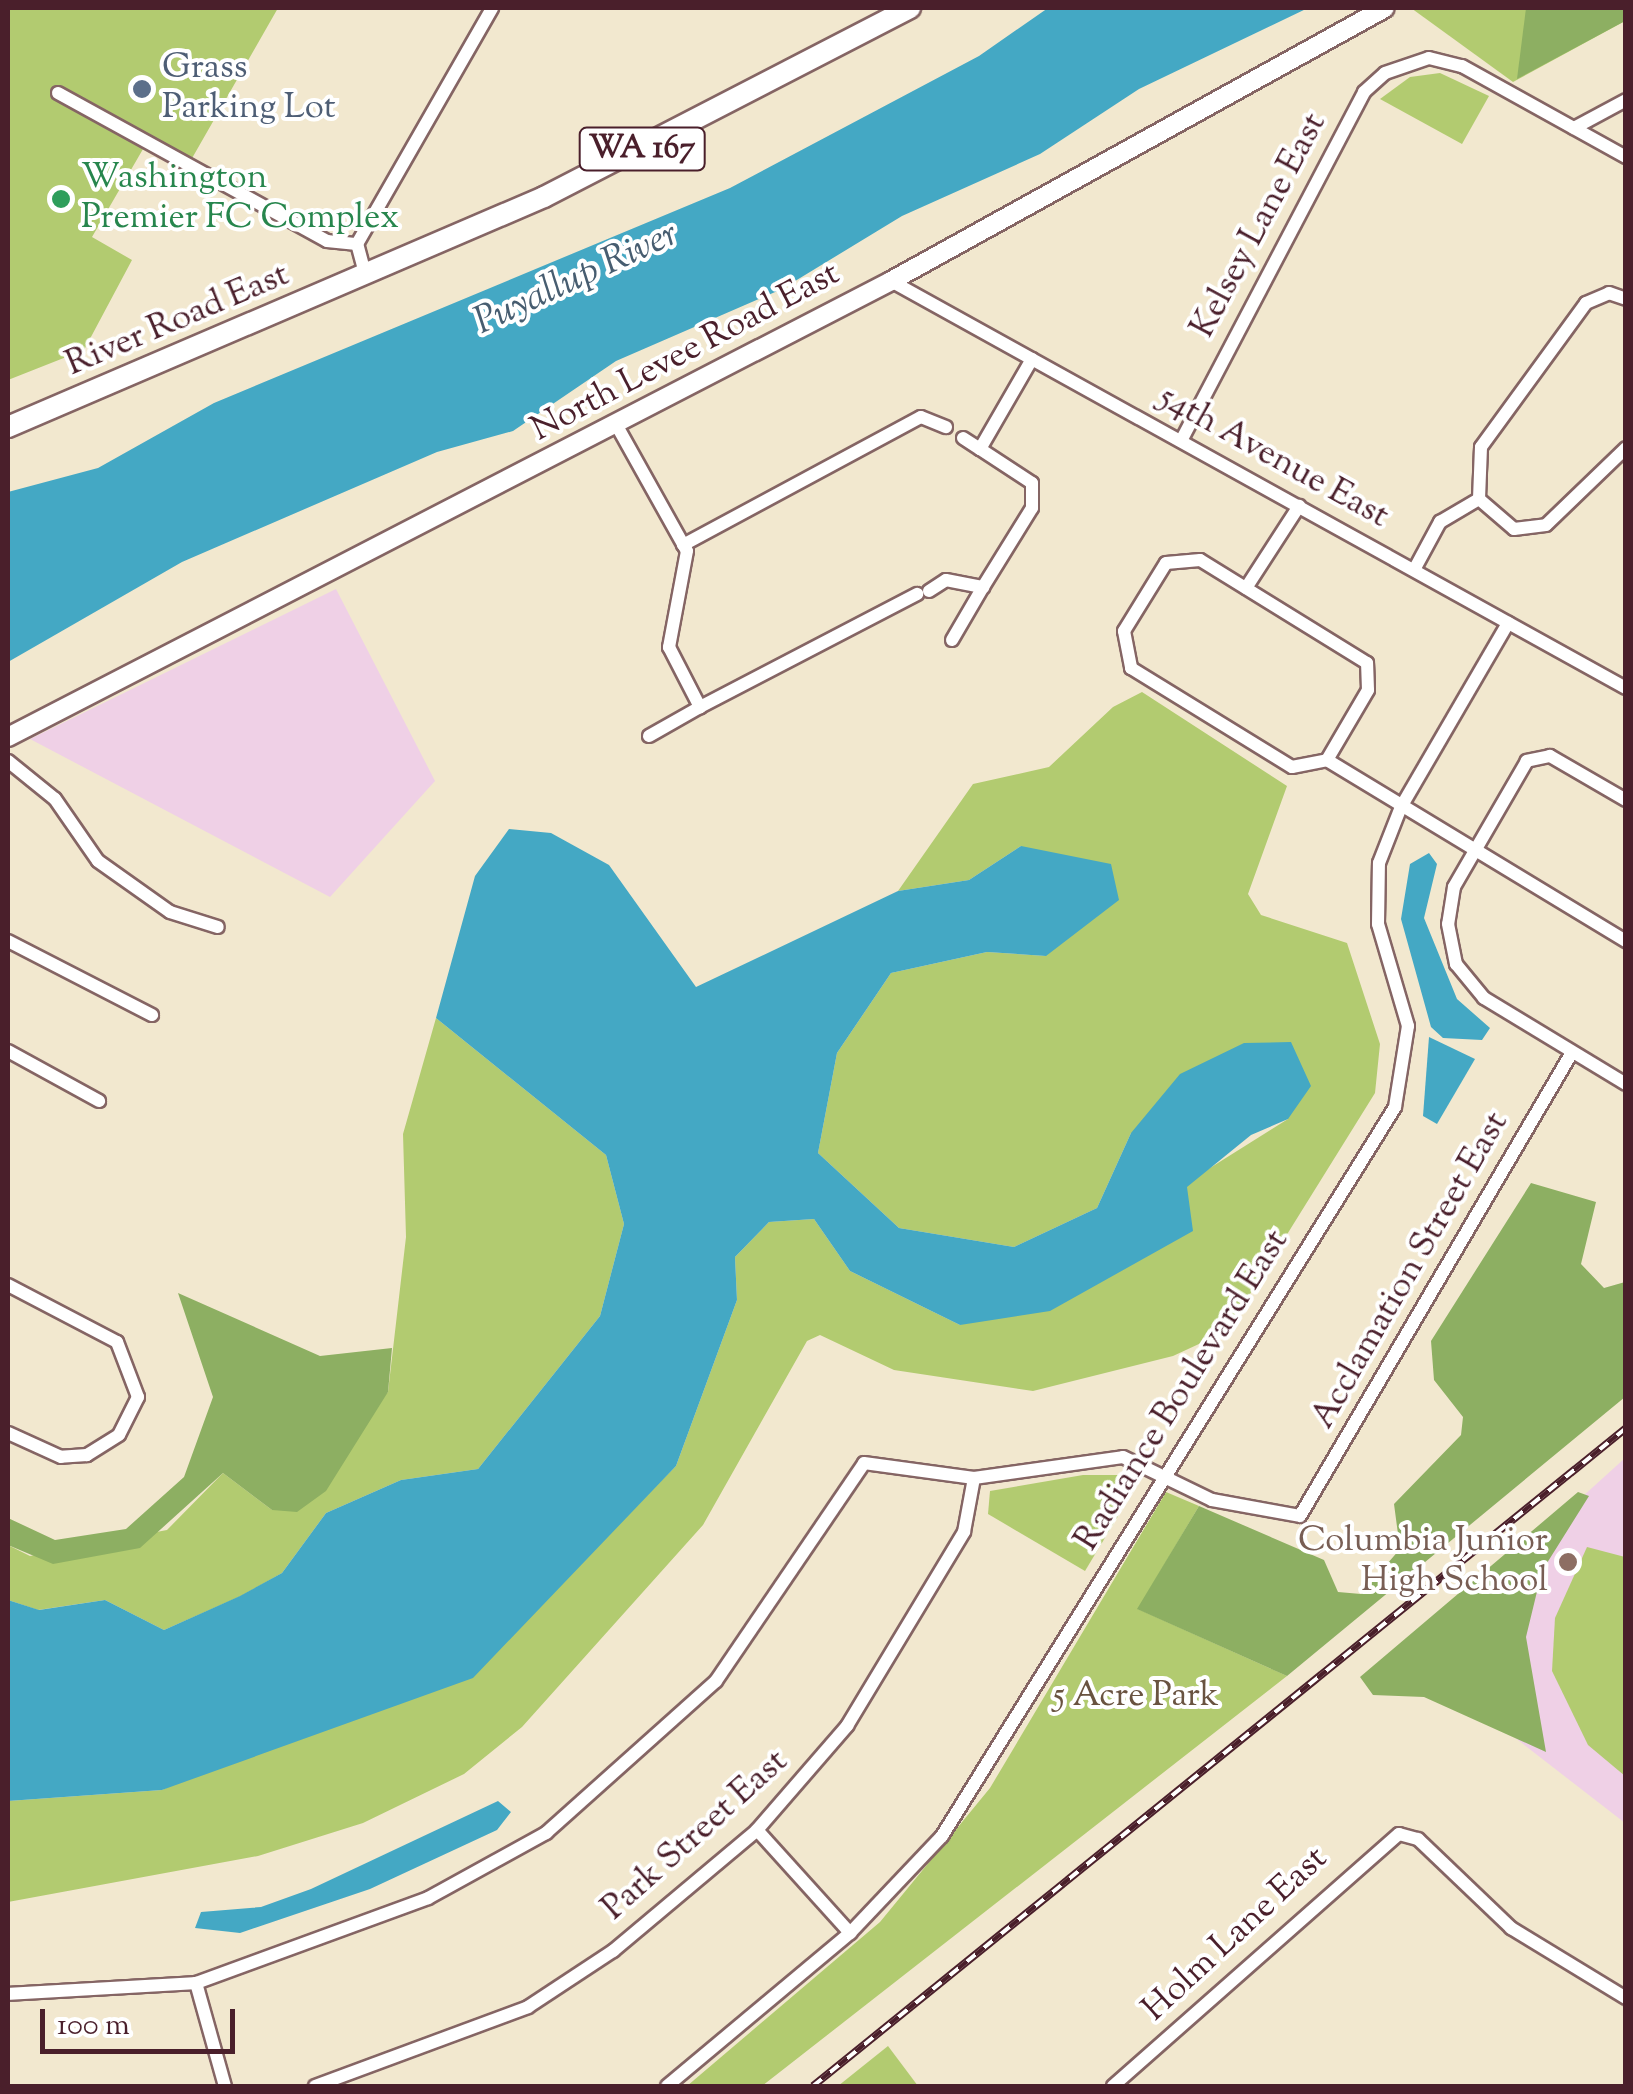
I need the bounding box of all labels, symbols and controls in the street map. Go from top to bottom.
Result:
place label: Grass Parking Lot [162,48,336,130]
marker: Grass Parking Lot [131,78,153,100]
street label: Kelsey Lane East [1183,106,1337,346]
road number: WA 167 [577,122,707,176]
place label: Washington Premier FC Complex [81,158,399,240]
marker: Washington Premier FC Complex [50,188,72,210]
water label: Puyallup River [468,213,686,347]
street label: North Levee Road East [525,254,847,452]
street label: River Road East [60,255,296,387]
street label: 54th Avenue East [1151,377,1395,539]
street label: Acclamation Street East [1303,1105,1519,1437]
street label: Radiance Boulevard East [1067,1223,1299,1559]
place label: Columbia Junior High School [1298,1521,1548,1603]
marker: Columbia Junior High School [1557,1551,1579,1573]
park label: 5 Acre Park [1053,1676,1219,1718]
street label: Park Street East [595,1742,797,1930]
street label: Holm Lane East [1135,1839,1337,2031]
scale bar [45,1989,240,2051]
text: 100 m [57,2005,130,2048]

